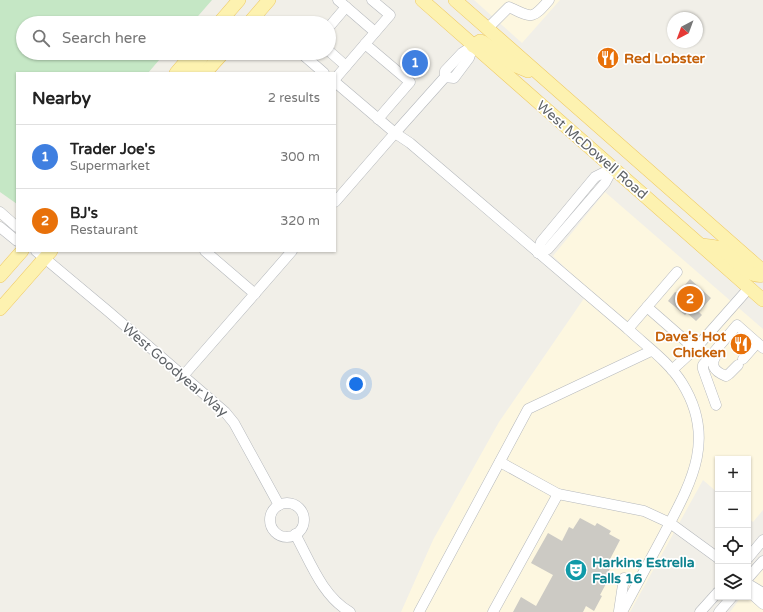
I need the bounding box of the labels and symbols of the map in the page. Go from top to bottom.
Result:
north arrow [667,12,703,48]
restaurant icon: Red Lobster [595,45,621,71]
pin: 1 [402,48,428,78]
place label: Red Lobster [624,50,706,67]
street label: West McDowell Road [533,97,651,203]
pin: 2 [677,284,703,314]
street label: West Goodyear Way [119,319,232,421]
place label: Dave's Hot Chicken [655,328,727,361]
restaurant icon: Dave's Hot Chicken [728,331,754,357]
your location [346,374,366,394]
place label: Harkins Estrella Falls 16 [592,554,695,587]
theatre icon: Harkins Estrella Falls 16 [563,557,589,583]

